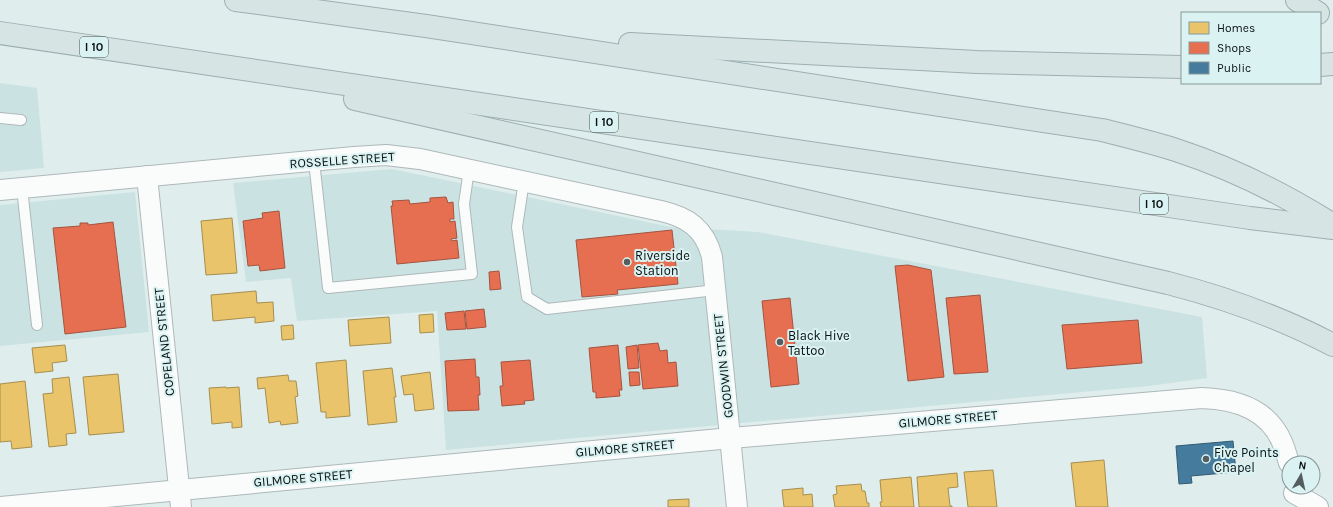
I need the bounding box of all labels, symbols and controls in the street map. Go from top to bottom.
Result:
legend [1181,12,1321,84]
text: Homes [1217,21,1255,35]
road number: I 10 [80,37,108,57]
text: Shops [1217,41,1251,55]
text: Public [1217,61,1251,75]
road number: I 10 [590,112,618,132]
street label: ROSSELLE STREET [289,149,396,171]
road number: I 10 [1140,194,1168,214]
place label: Riverside Station [635,248,690,278]
marker: Riverside Station [622,257,632,267]
street label: COPELAND STREET [151,287,177,397]
street label: GOODWIN STREET [710,313,736,419]
place label: Black Hive Tattoo [788,328,850,358]
marker: Black Hive Tattoo [775,337,785,347]
street label: GILMORE STREET [898,407,999,431]
street label: GILMORE STREET [575,436,676,460]
place label: Five Points Chapel [1214,445,1279,475]
marker: Five Points Chapel [1201,454,1211,464]
north arrow [1281,455,1321,495]
text: N [1298,459,1307,473]
street label: GILMORE STREET [253,466,354,490]

